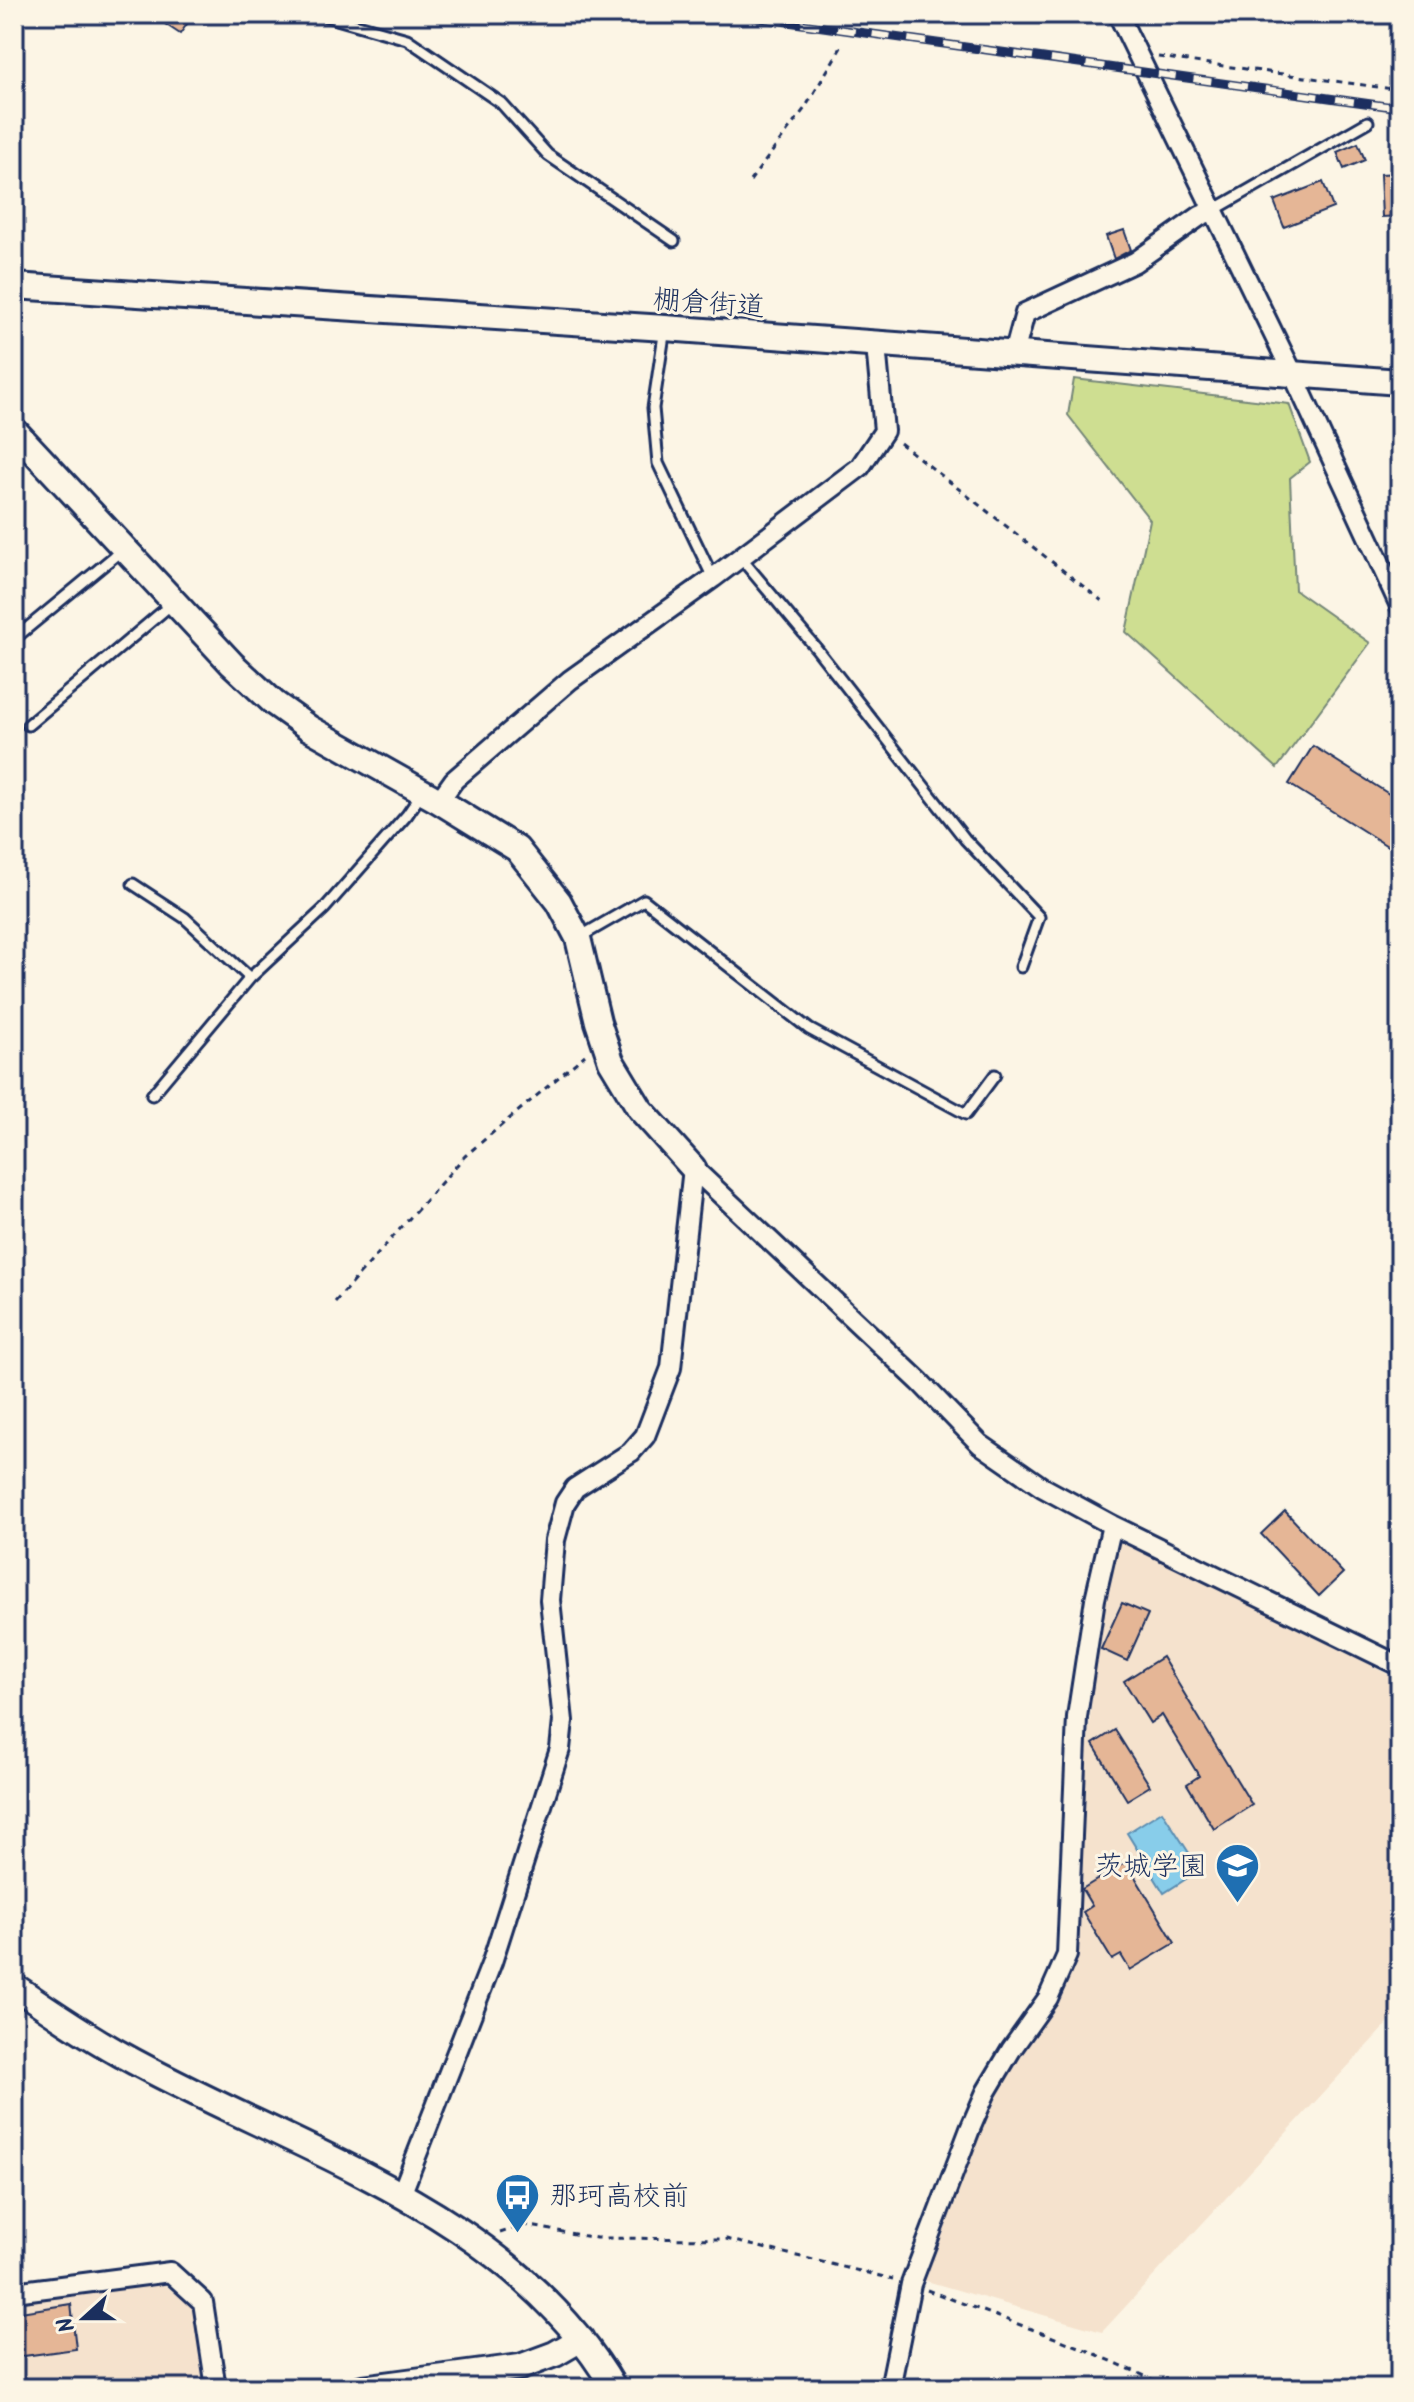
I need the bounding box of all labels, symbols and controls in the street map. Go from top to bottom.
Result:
street label: 棚倉街道 [651,278,766,331]
school or university icon: 茨城学園 [1214,1841,1262,1904]
place label: 茨城学園 [1095,1845,1207,1890]
bus stop icon: 那珂高校前 [494,2171,542,2234]
place label: 那珂高校前 [549,2175,689,2220]
north arrow [44,2278,124,2358]
text: N [49,2311,86,2337]

